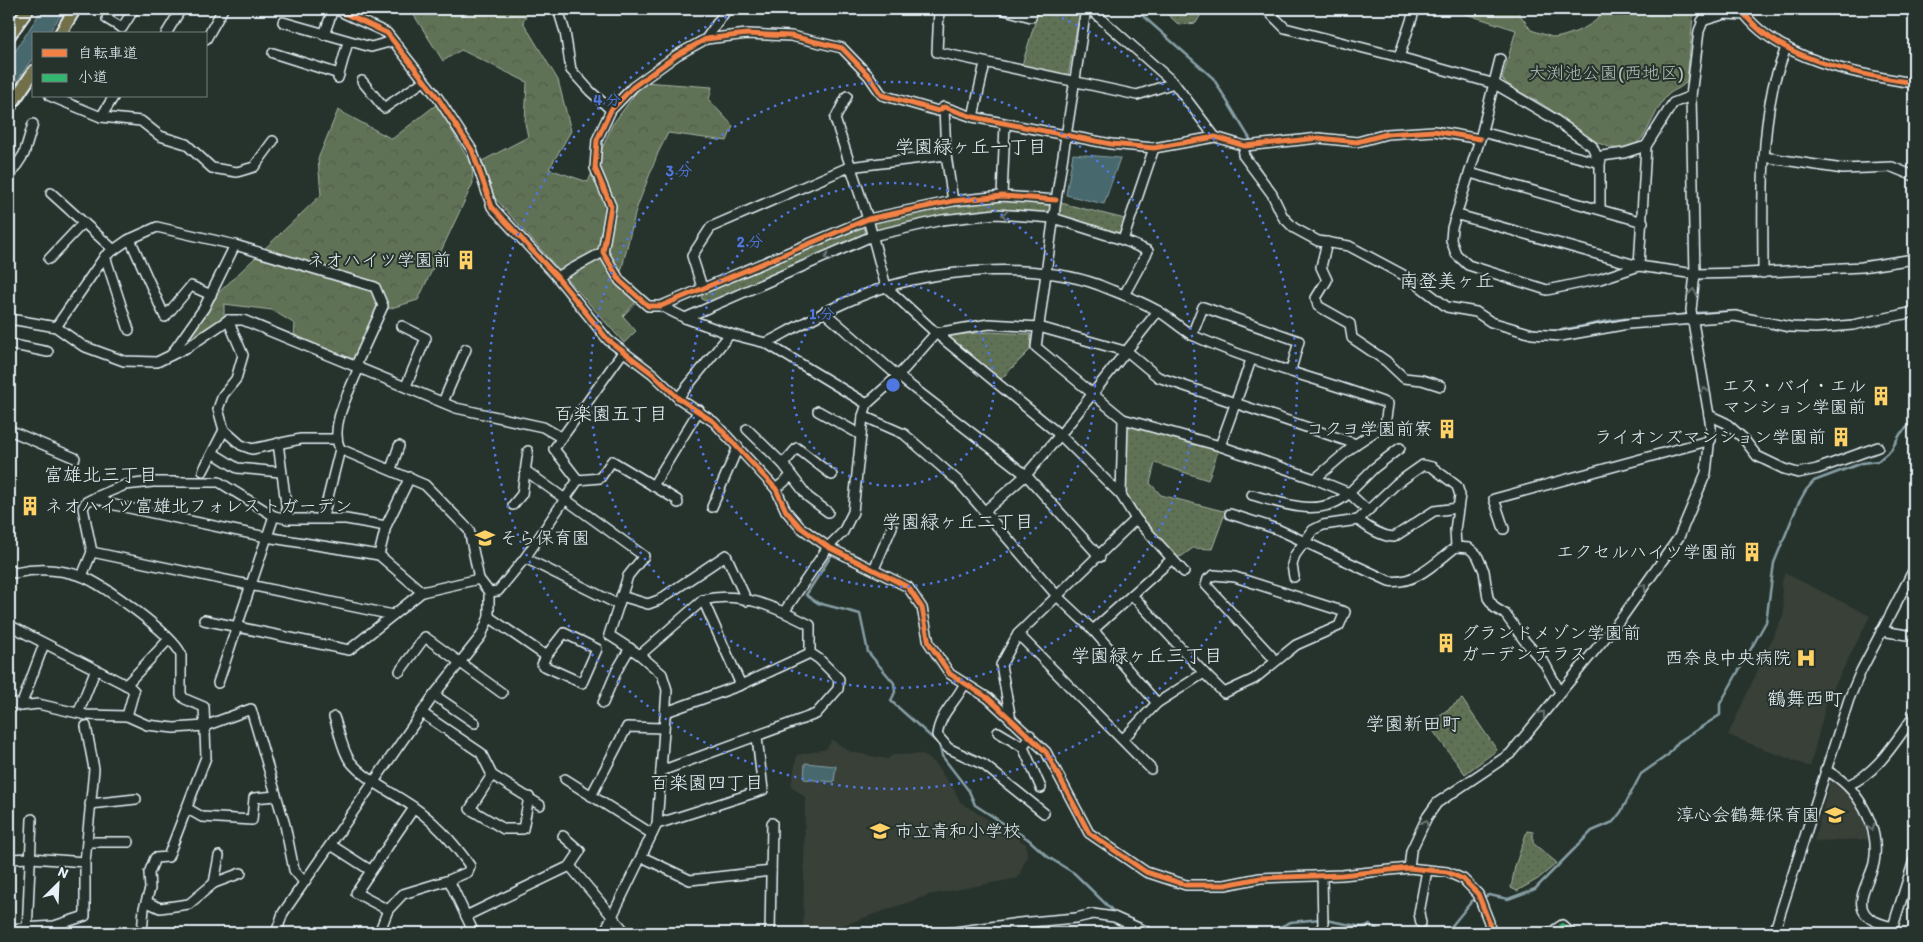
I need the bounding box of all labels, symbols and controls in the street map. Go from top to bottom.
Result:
legend [32,32,208,98]
text: 自転車道 [78,44,138,62]
park label: 大渕池公園(西地区) [1528,62,1684,84]
text: 小道 [78,68,108,86]
text: 4 分 [593,91,621,109]
district label: 学園緑ヶ丘一丁目 [895,135,1047,158]
text: 3 分 [666,162,692,180]
one-way arrow [1000,209,1008,220]
text: 2 分 [737,233,763,251]
place label: ネオハイツ学園前 [307,249,451,271]
building icon: ネオハイツ学園前 [455,249,477,271]
one-way arrow [824,251,833,262]
district label: 南登美ヶ丘 [1399,269,1495,292]
one-way arrow [1687,287,1698,295]
text: 1 分 [809,305,835,323]
place label: エス・バイ・エル マンション学園前 [1722,375,1866,418]
centre of rings [884,376,902,394]
one-way arrow [1700,385,1710,394]
building icon: エス・バイ・エル マンション学園前 [1870,385,1892,407]
district label: 百楽園五丁目 [554,402,668,425]
place label: コクヨ学園前寮 [1306,418,1432,440]
building icon: コクヨ学園前寮 [1436,418,1458,440]
place label: ライオンズマンション学園前 [1594,426,1826,448]
building icon: ライオンズマンション学園前 [1830,426,1852,448]
district label: 富雄北三丁目 [44,463,158,486]
building icon: ネオハイツ富雄北フォレストガーデン [19,495,41,517]
place label: ネオハイツ富雄北フォレストガーデン [45,495,352,517]
district label: 学園緑ヶ丘二丁目 [882,510,1034,533]
school or university icon: そら保育園 [474,527,496,549]
place label: そら保育園 [500,527,590,549]
place label: エクセルハイツ学園前 [1556,541,1737,563]
building icon: エクセルハイツ学園前 [1741,541,1763,563]
one-way arrow [1637,583,1646,593]
place label: グランドメゾン学園前 ガーデンテラス [1461,622,1641,665]
building icon: グランドメゾン学園前 ガーデンテラス [1435,632,1457,654]
district label: 学園緑ヶ丘三丁目 [1071,644,1223,667]
place label: 西奈良中央病院 [1665,647,1791,669]
hospital icon: 西奈良中央病院 [1795,647,1817,669]
district label: 鶴舞西町 [1767,687,1843,710]
one-way arrow [1536,710,1545,720]
district label: 学園新田町 [1365,712,1461,735]
district label: 百楽園四丁目 [650,771,764,794]
place label: 淳心会鶴舞保育園 [1676,804,1820,826]
school or university icon: 淳心会鶴舞保育園 [1824,804,1846,826]
one-way arrow [1418,819,1428,828]
school or university icon: 市立青和小学校 [869,820,891,842]
place label: 市立青和小学校 [895,820,1021,842]
one-way arrow [1865,823,1876,831]
north arrow [32,860,82,910]
text: N [55,863,71,882]

